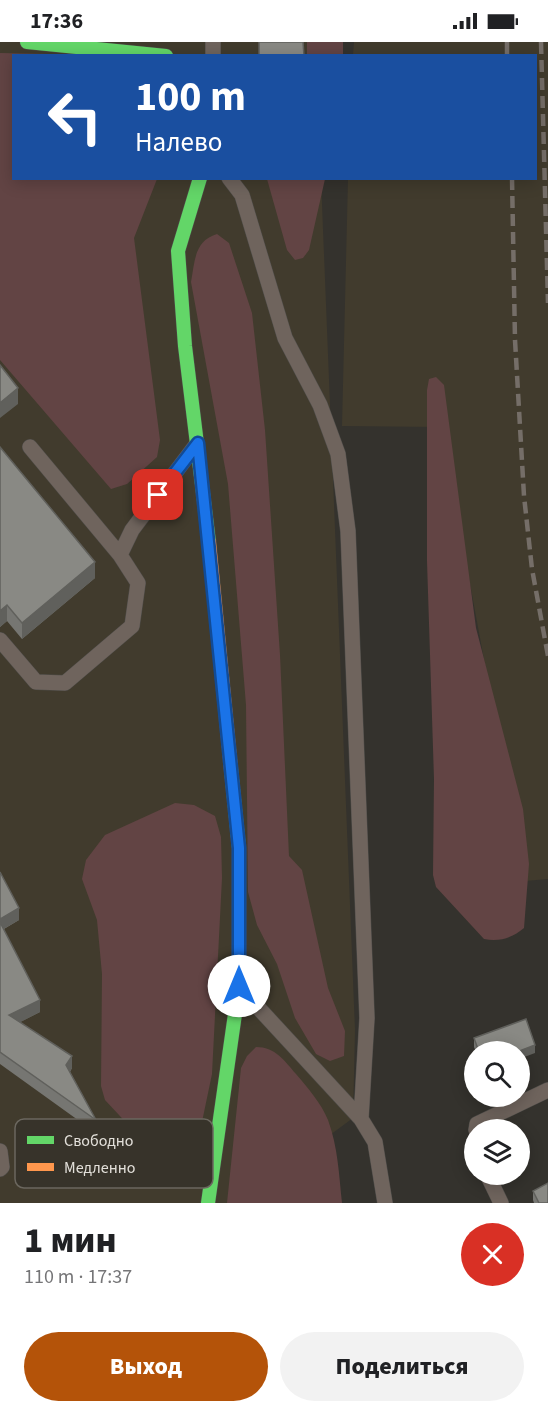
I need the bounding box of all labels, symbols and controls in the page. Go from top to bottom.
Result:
text: 17:36 [30,5,83,37]
text: 100 m [135,67,246,127]
icon: left [36,78,114,156]
text: Налево [135,123,222,162]
pin [132,469,183,520]
icon: arrive [141,478,174,511]
position arrow [207,954,271,1018]
map controls [464,1041,530,1185]
button: search [464,1041,530,1107]
legend [15,1119,213,1188]
button: layers [464,1119,530,1185]
text: Свободно [64,1130,134,1152]
text: Медленно [64,1157,135,1179]
text: 1 мин [24,1215,117,1266]
button: close [461,1223,524,1286]
text: 110 m · 17:37 [24,1263,132,1291]
button: Выход [24,1332,268,1401]
button: Поделиться [280,1332,524,1401]

